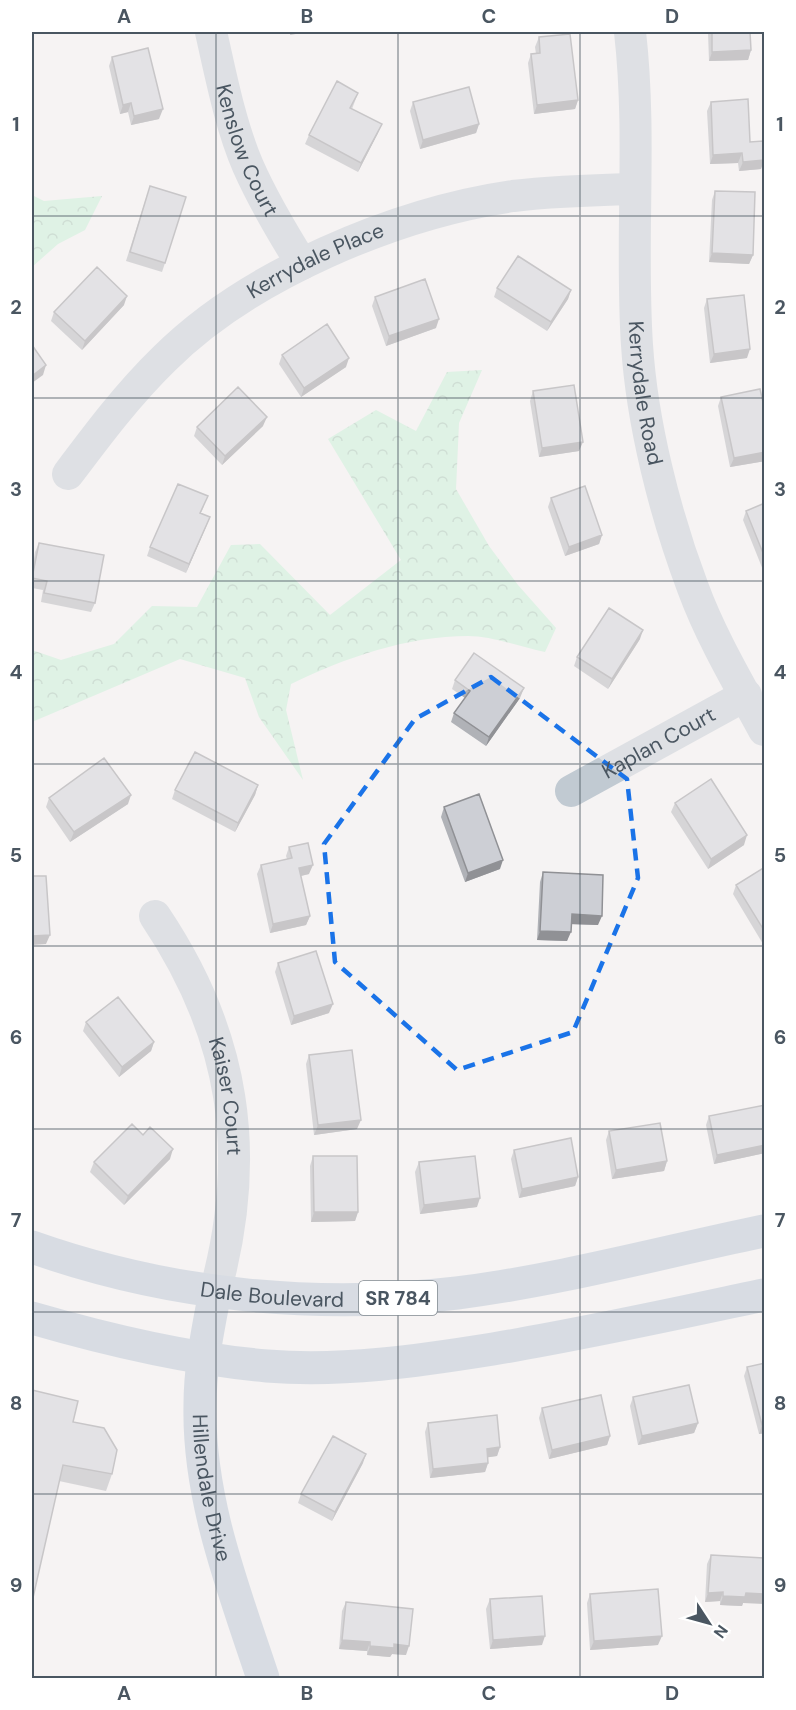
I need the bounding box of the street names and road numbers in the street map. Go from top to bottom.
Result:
street label: Kenslow Court [209,81,285,222]
street label: Kerrydale Place [242,216,388,305]
street label: Kerrydale Road [622,320,669,468]
street label: Kaplan Court [597,700,721,785]
street label: Kaiser Court [202,1034,248,1156]
street label: Dale Boulevard [199,1275,344,1314]
road number: SR 784 [359,1281,437,1315]
street label: Hillendale Drive [186,1414,238,1565]

